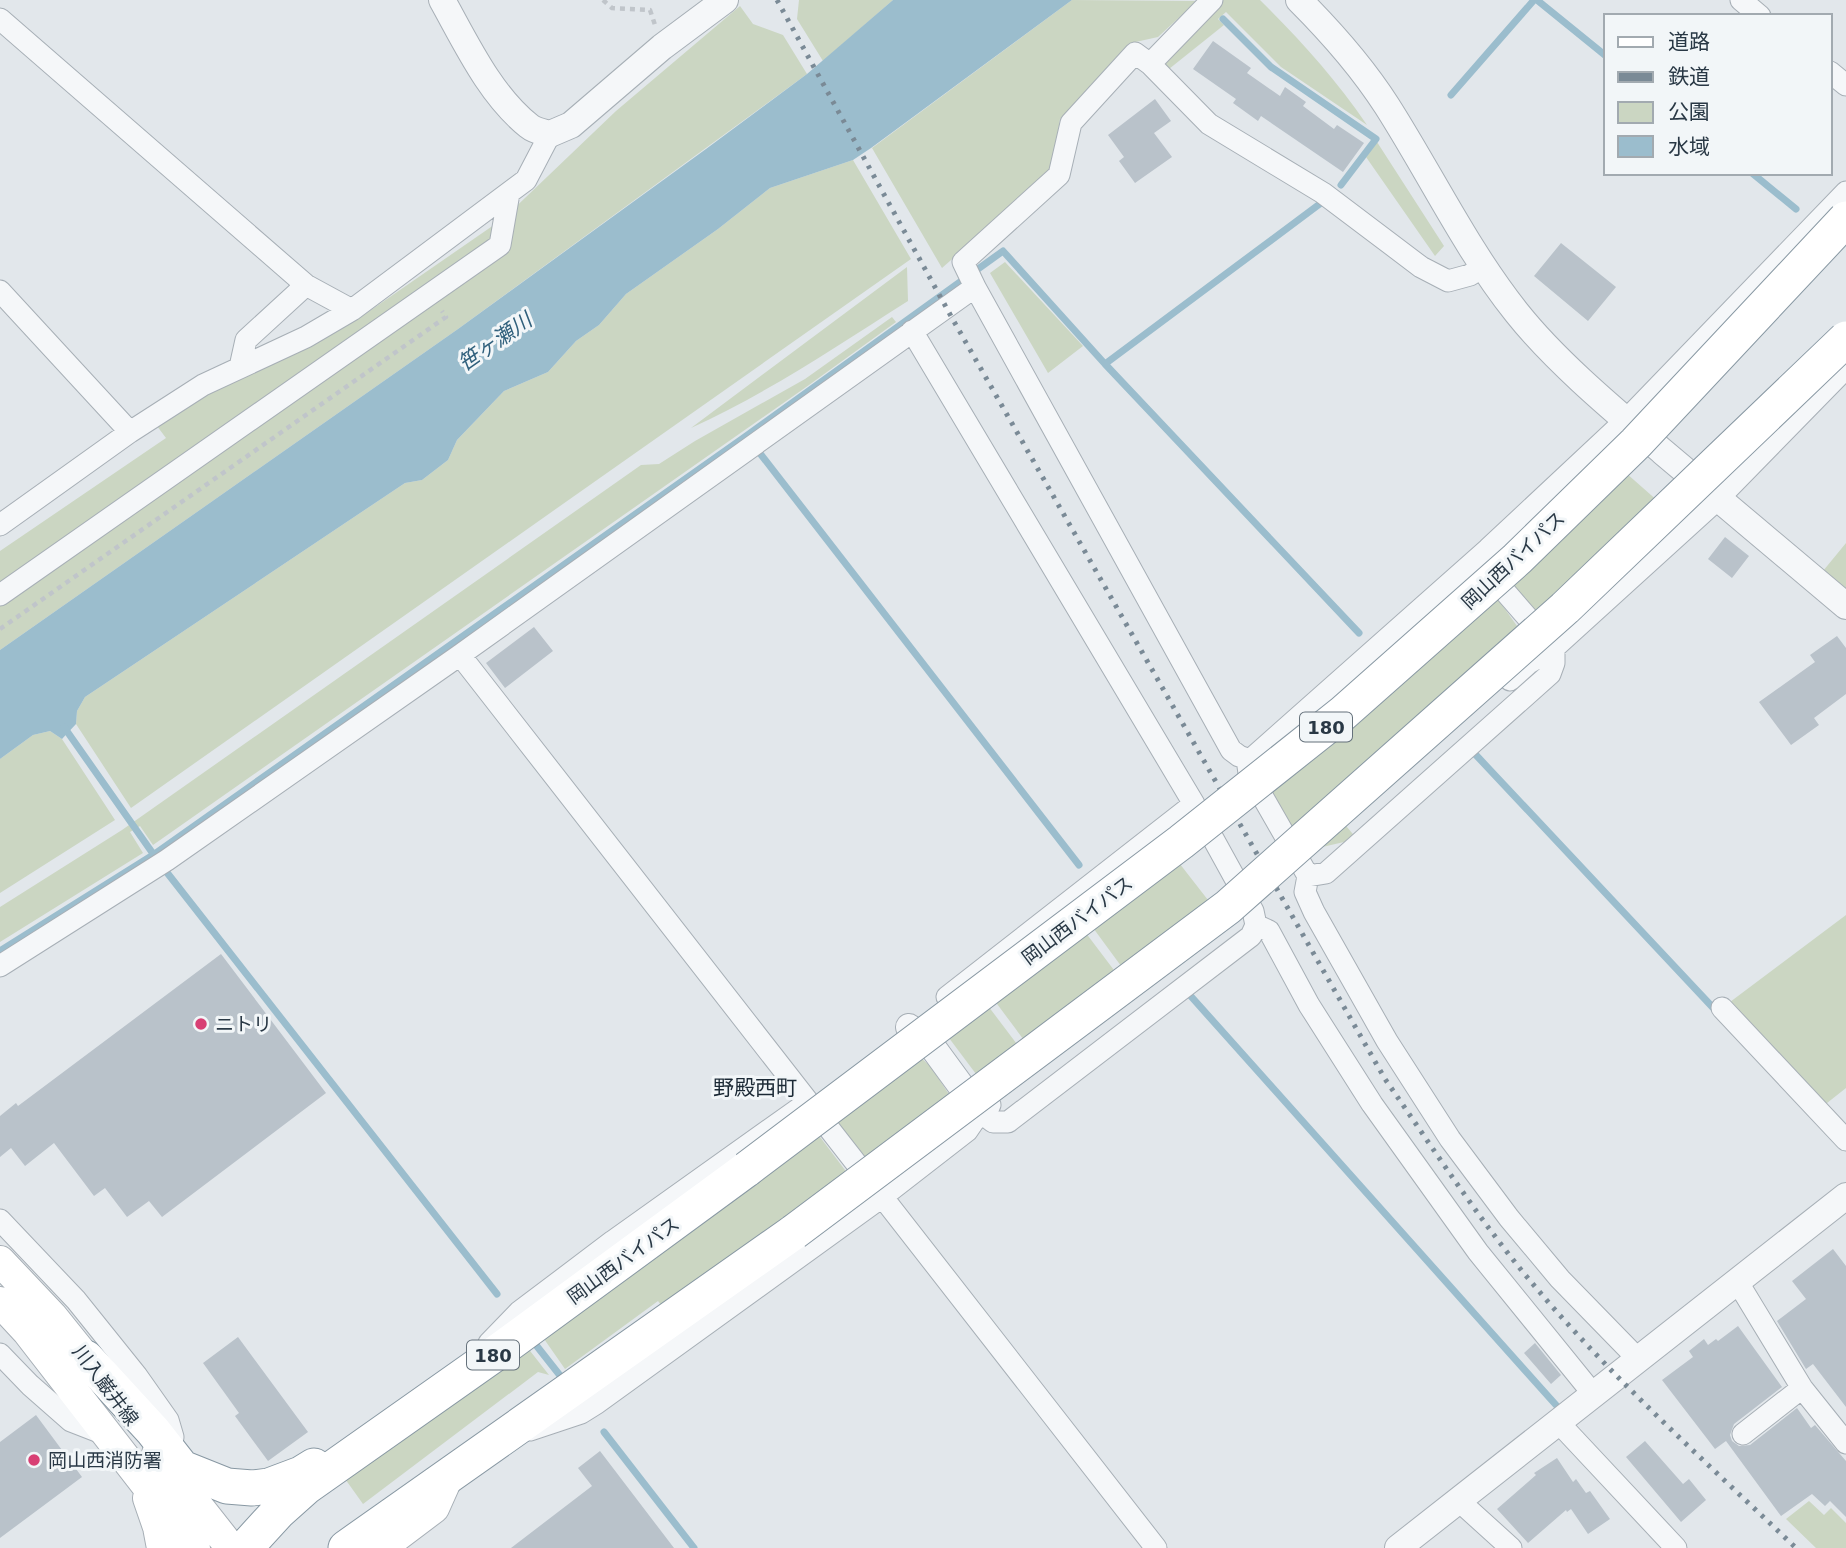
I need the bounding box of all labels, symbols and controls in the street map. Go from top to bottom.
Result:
legend [1604,14,1832,175]
text: 道路 [1668,30,1710,54]
text: 鉄道 [1668,65,1710,89]
text: 公園 [1668,100,1710,124]
text: 水域 [1668,135,1710,159]
water label: 笹ヶ瀬川 [454,307,538,376]
street label: 岡山西バイパス [1457,507,1569,613]
road number: 180 [1300,712,1352,742]
street label: 岡山西バイパス [1017,871,1137,969]
place label: ニトリ [215,1013,272,1035]
marker: ニトリ [193,1016,209,1032]
district label: 野殿西町 [713,1076,797,1100]
street label: 岡山西バイパス [563,1212,683,1308]
street label: 川入巌井線 [69,1340,143,1430]
road number: 180 [467,1340,519,1370]
place label: 岡山西消防署 [48,1449,162,1471]
marker: 岡山西消防署 [26,1452,42,1468]

